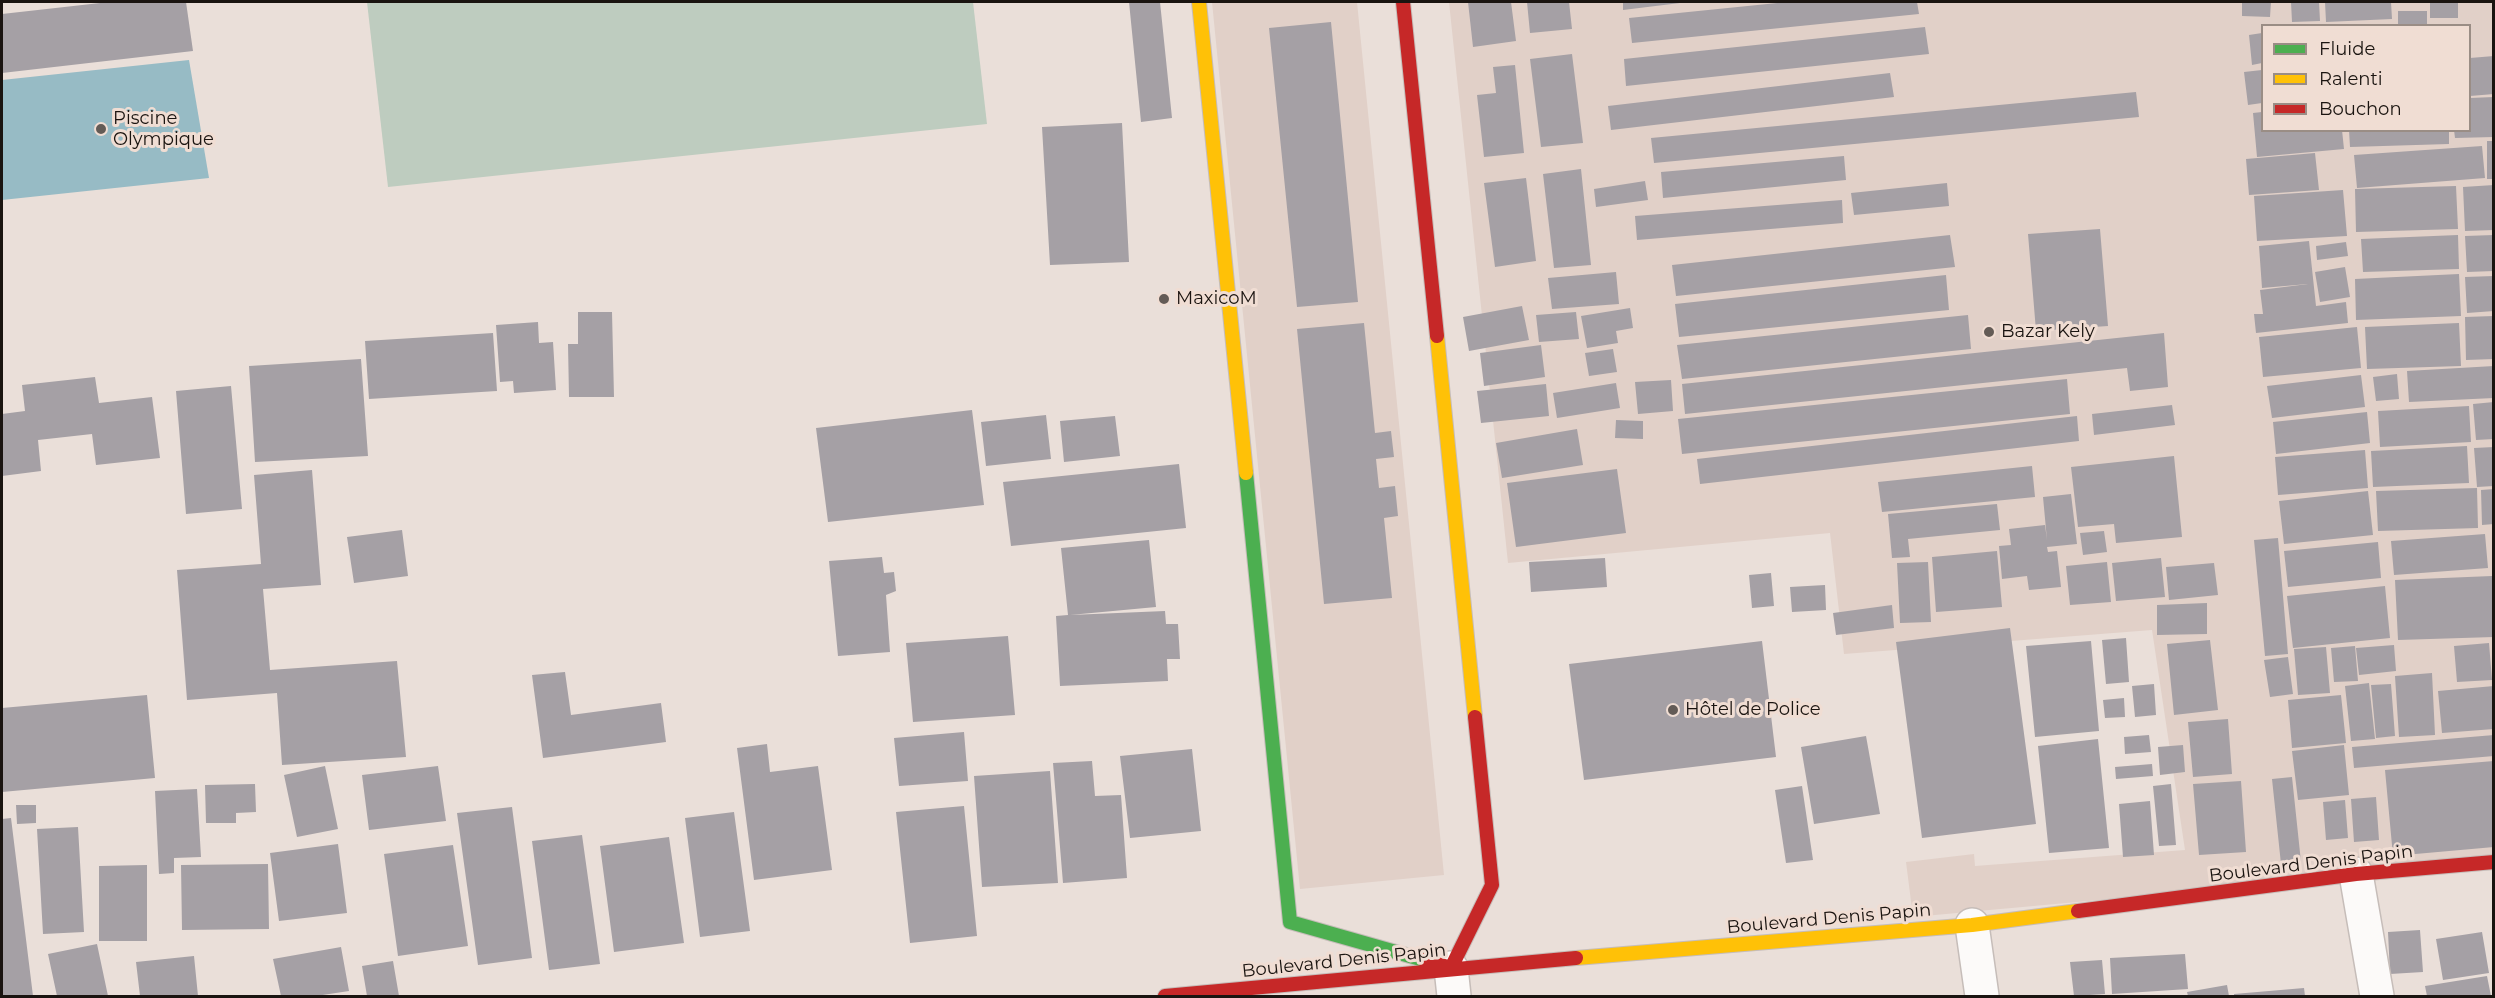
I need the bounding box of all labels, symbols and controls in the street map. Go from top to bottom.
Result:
legend [2261,24,2471,132]
text: Fluide [2319,38,2375,60]
text: Ralenti [2319,68,2383,90]
text: Bouchon [2319,98,2402,120]
place label: Piscine Olympique [113,108,214,150]
marker: Piscine Olympique [94,122,108,136]
place label: MaxicoM [1176,288,1257,310]
marker: MaxicoM [1157,292,1171,306]
place label: Bazar Kely [2001,321,2095,343]
marker: Bazar Kely [1982,325,1996,339]
place label: Hôtel de Police [1685,699,1821,721]
marker: Hôtel de Police [1666,703,1680,717]
street label: Boulevard Denis Papin [2208,841,2414,887]
street label: Boulevard Denis Papin [1726,899,1932,939]
street label: Boulevard Denis Papin [1241,940,1447,982]

